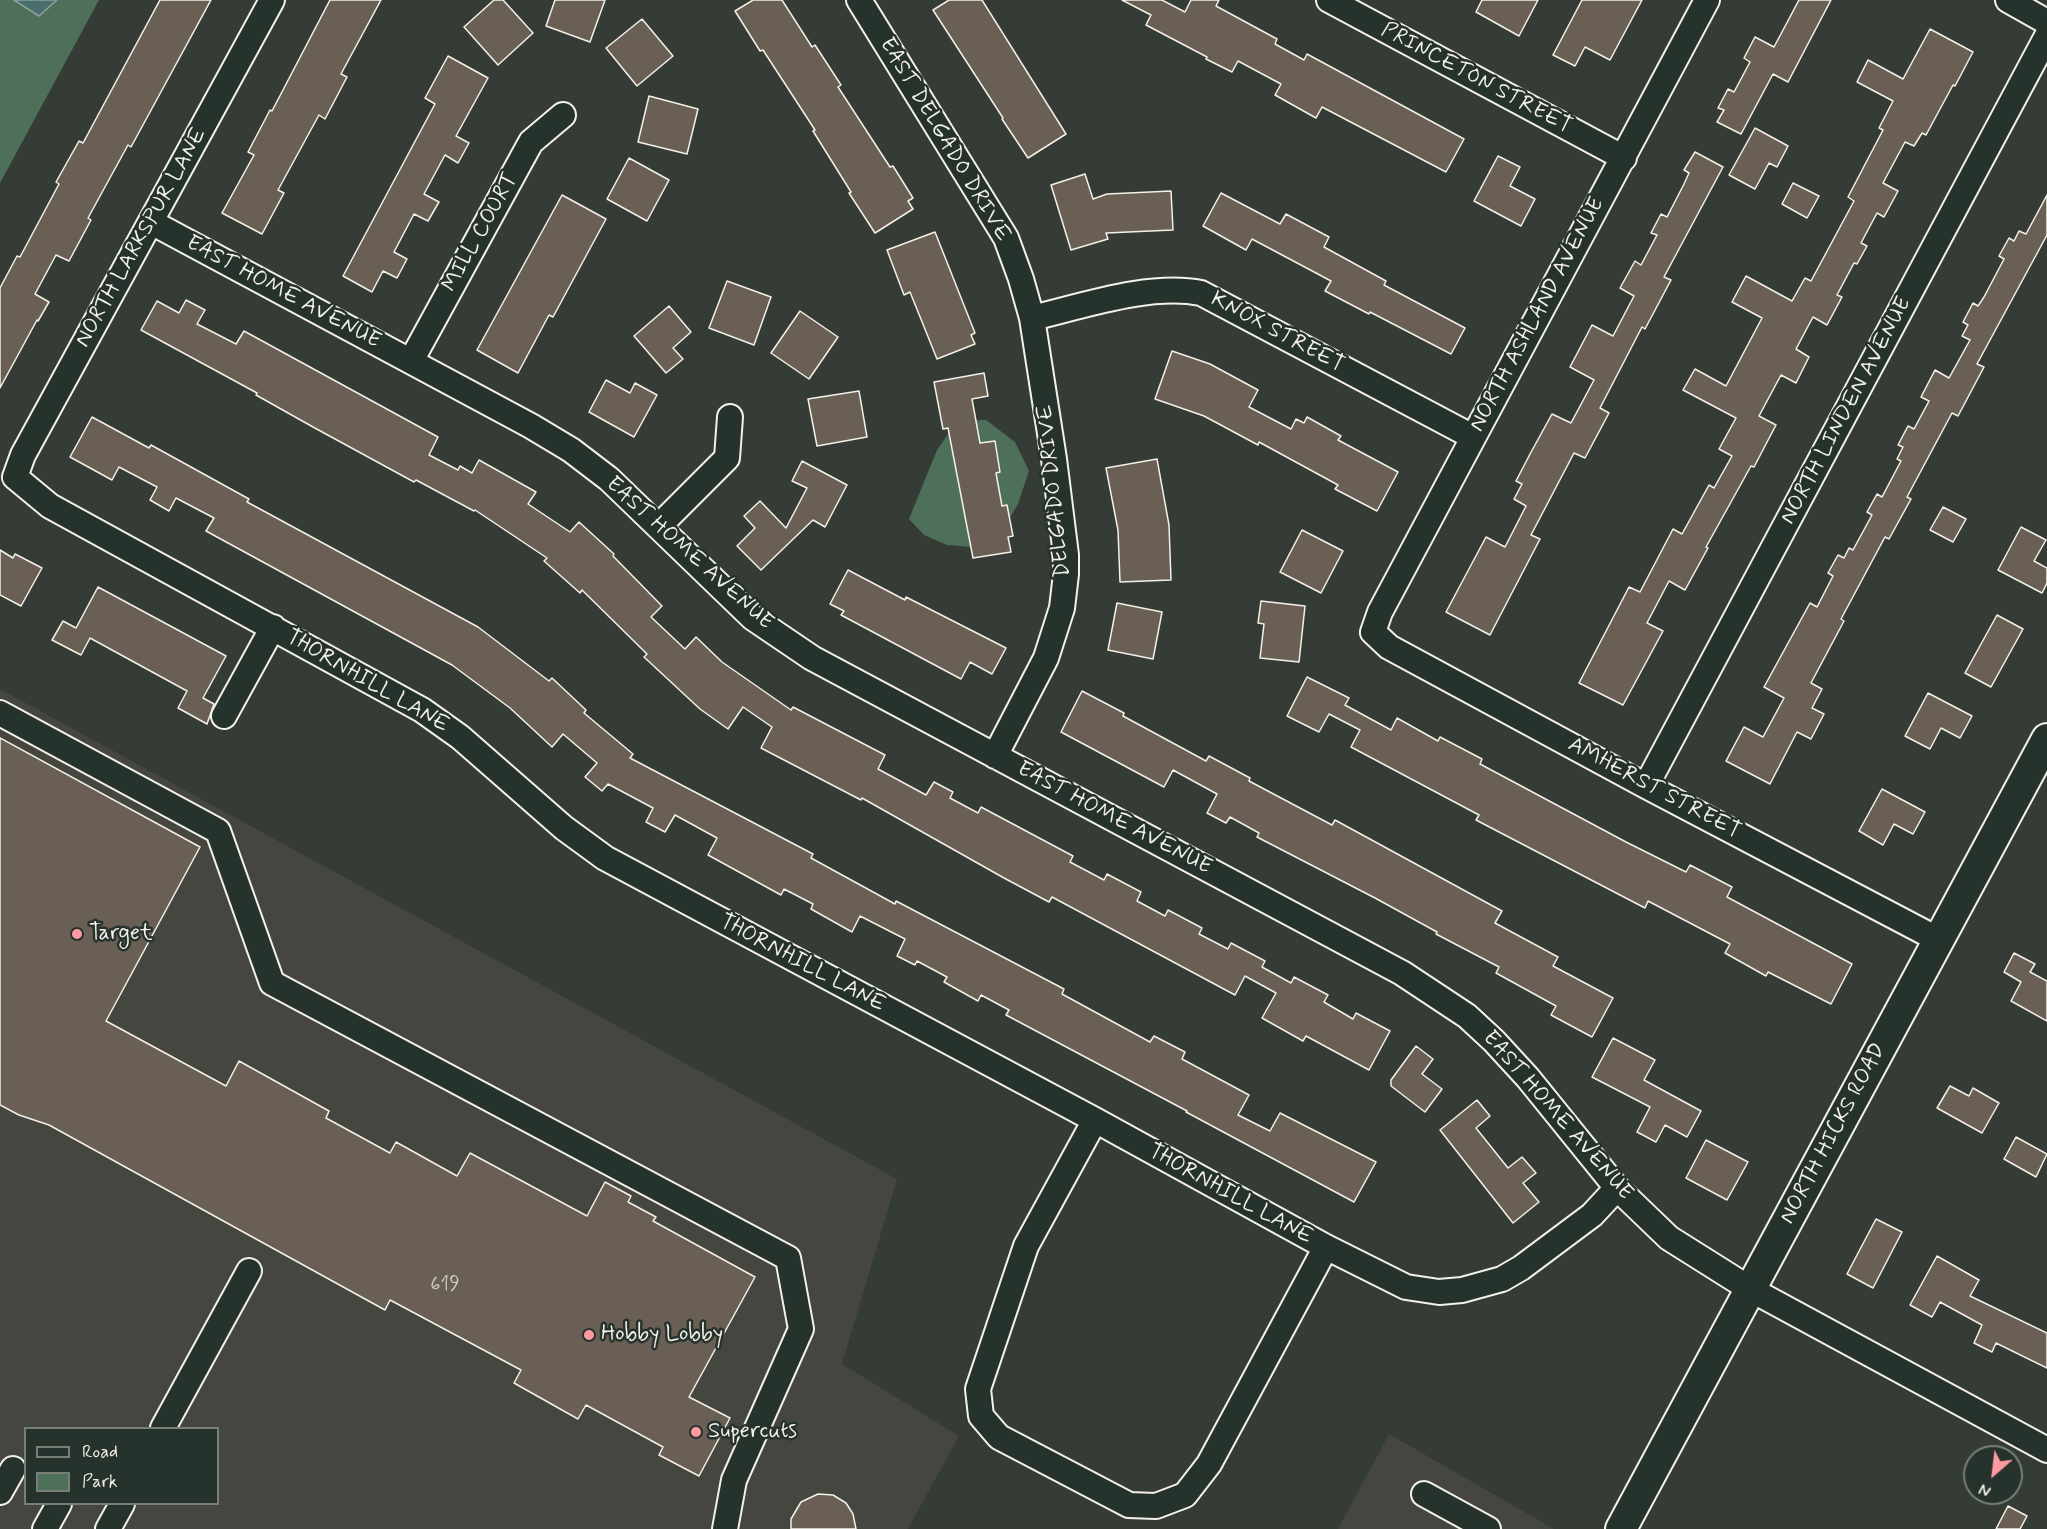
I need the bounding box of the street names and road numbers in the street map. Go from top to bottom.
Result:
street label: PRINCETON STREET [1376,18,1576,140]
street label: EAST DELGADO DRIVE [873,33,1015,247]
street label: NORTH LARKSPUR LANE [71,124,213,352]
street label: MILL COURT [438,169,524,297]
street label: NORTH ASHLAND AVENUE [1465,193,1611,437]
street label: EAST HOME AVENUE [181,231,385,355]
street label: KNOX STREET [1206,287,1348,379]
street label: NORTH LINDEN AVENUE [1776,293,1918,529]
street label: DELGADO DRIVE [1033,403,1077,579]
street label: EAST HOME AVENUE [600,472,778,636]
street label: THORNHILL LANE [281,625,453,739]
street label: AMHERST STREET [1563,732,1745,846]
street label: EAST HOME AVENUE [1012,757,1216,881]
street label: THORNHILL LANE [715,909,889,1019]
street label: EAST HOME AVENUE [1476,1026,1638,1206]
street label: NORTH HICKS ROAD [1775,1039,1893,1229]
street label: THORNHILL LANE [1143,1139,1317,1251]

